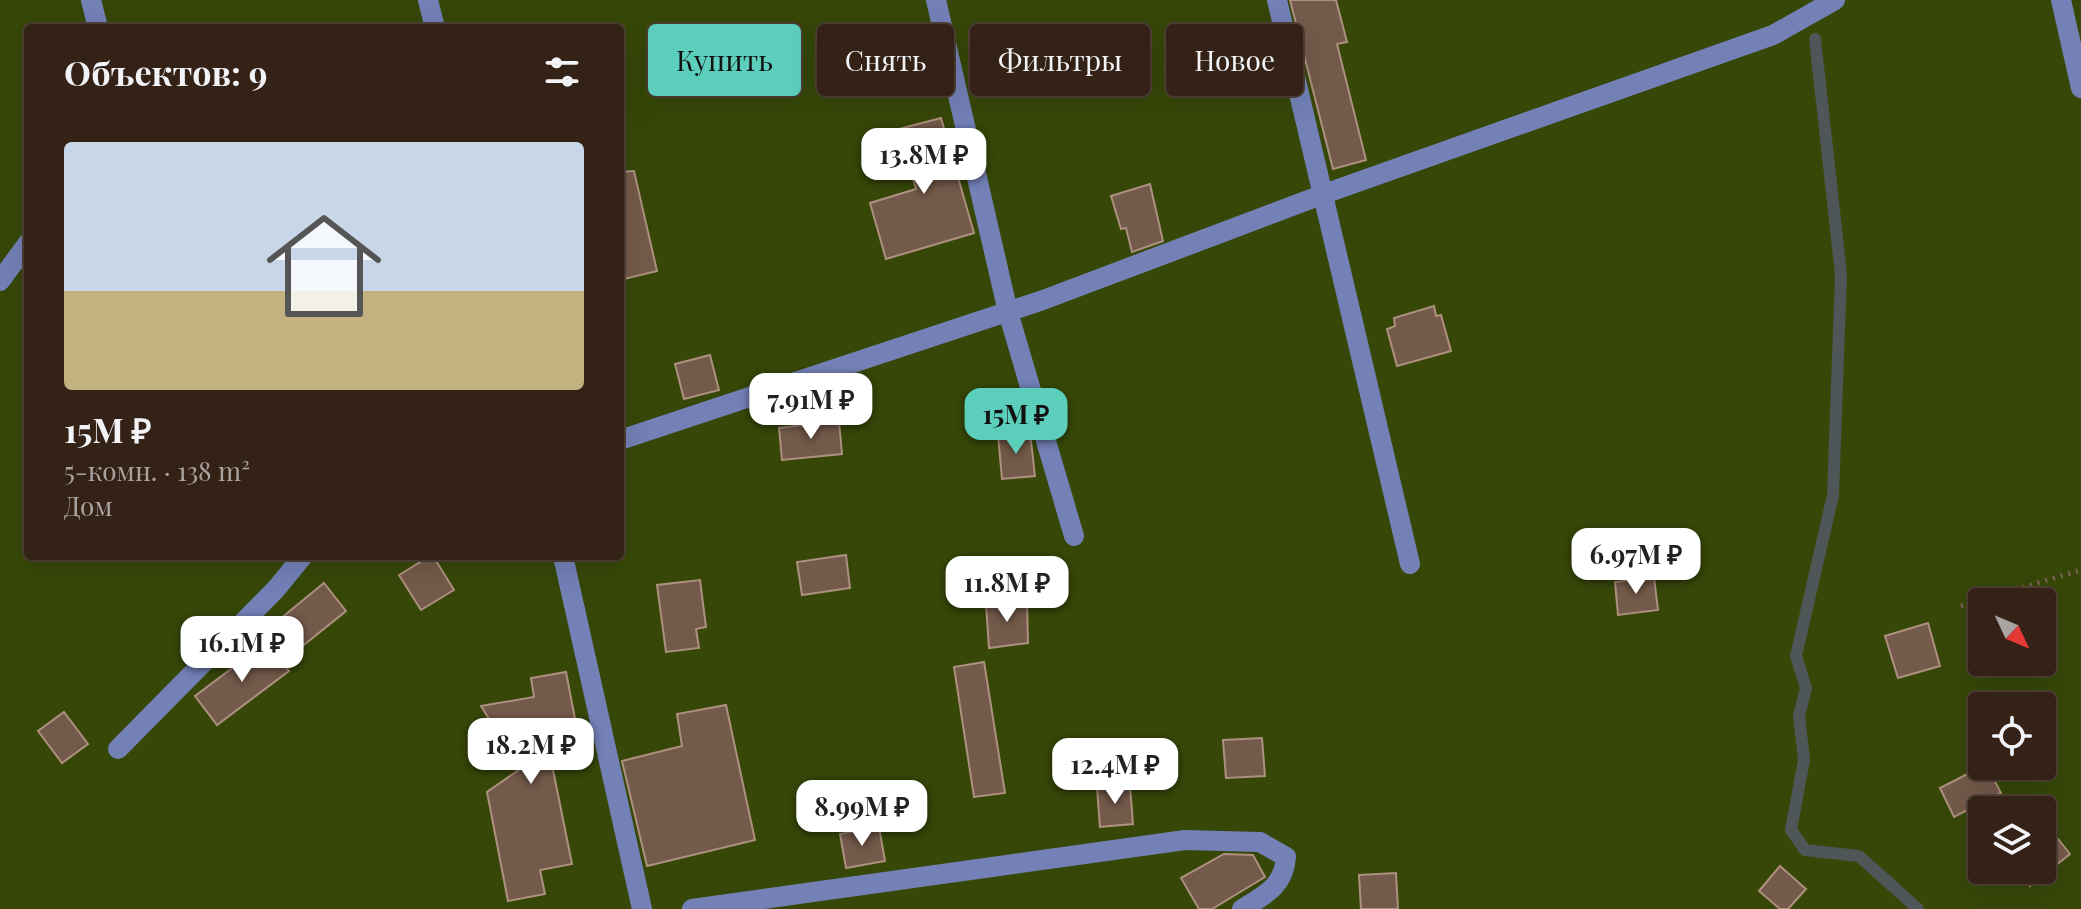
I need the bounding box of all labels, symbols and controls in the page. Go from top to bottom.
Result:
chip: Купить [648,24,801,96]
chip: Снять [817,24,954,96]
chip: Фильтры [970,24,1150,96]
chip: Новое [1166,24,1303,96]
text: Объектов: 9 [64,49,268,95]
icon: filters [540,50,584,94]
pin: 13.8M ₽ [850,128,998,196]
text: 13.8M ₽ [879,136,969,171]
icon: home [252,194,396,338]
pin: 7.91M ₽ [737,373,885,441]
text: 7.91M ₽ [767,381,855,416]
pin: 15M ₽ [960,388,1072,456]
text: 15M ₽ [983,396,1049,431]
text: 15M ₽ [64,406,151,452]
text: 5-комн. · 138 m² [64,453,250,488]
text: Дом [64,488,113,523]
pin: 6.97M ₽ [1562,528,1710,596]
text: 6.97M ₽ [1590,536,1682,571]
pin: 11.8M ₽ [933,556,1081,624]
text: 11.8M ₽ [964,564,1050,599]
north arrow [1968,588,2056,676]
map controls [1968,588,2056,884]
pin: 16.1M ₽ [168,616,316,684]
text: 16.1M ₽ [199,624,285,659]
button: locate [1968,692,2056,780]
pin: 18.2M ₽ [457,718,605,786]
text: 18.2M ₽ [486,726,576,761]
pin: 12.4M ₽ [1041,738,1189,806]
text: 12.4M ₽ [1070,746,1160,781]
pin: 8.99M ₽ [788,780,936,848]
text: 8.99M ₽ [814,788,910,823]
button: layers [1968,796,2056,884]

